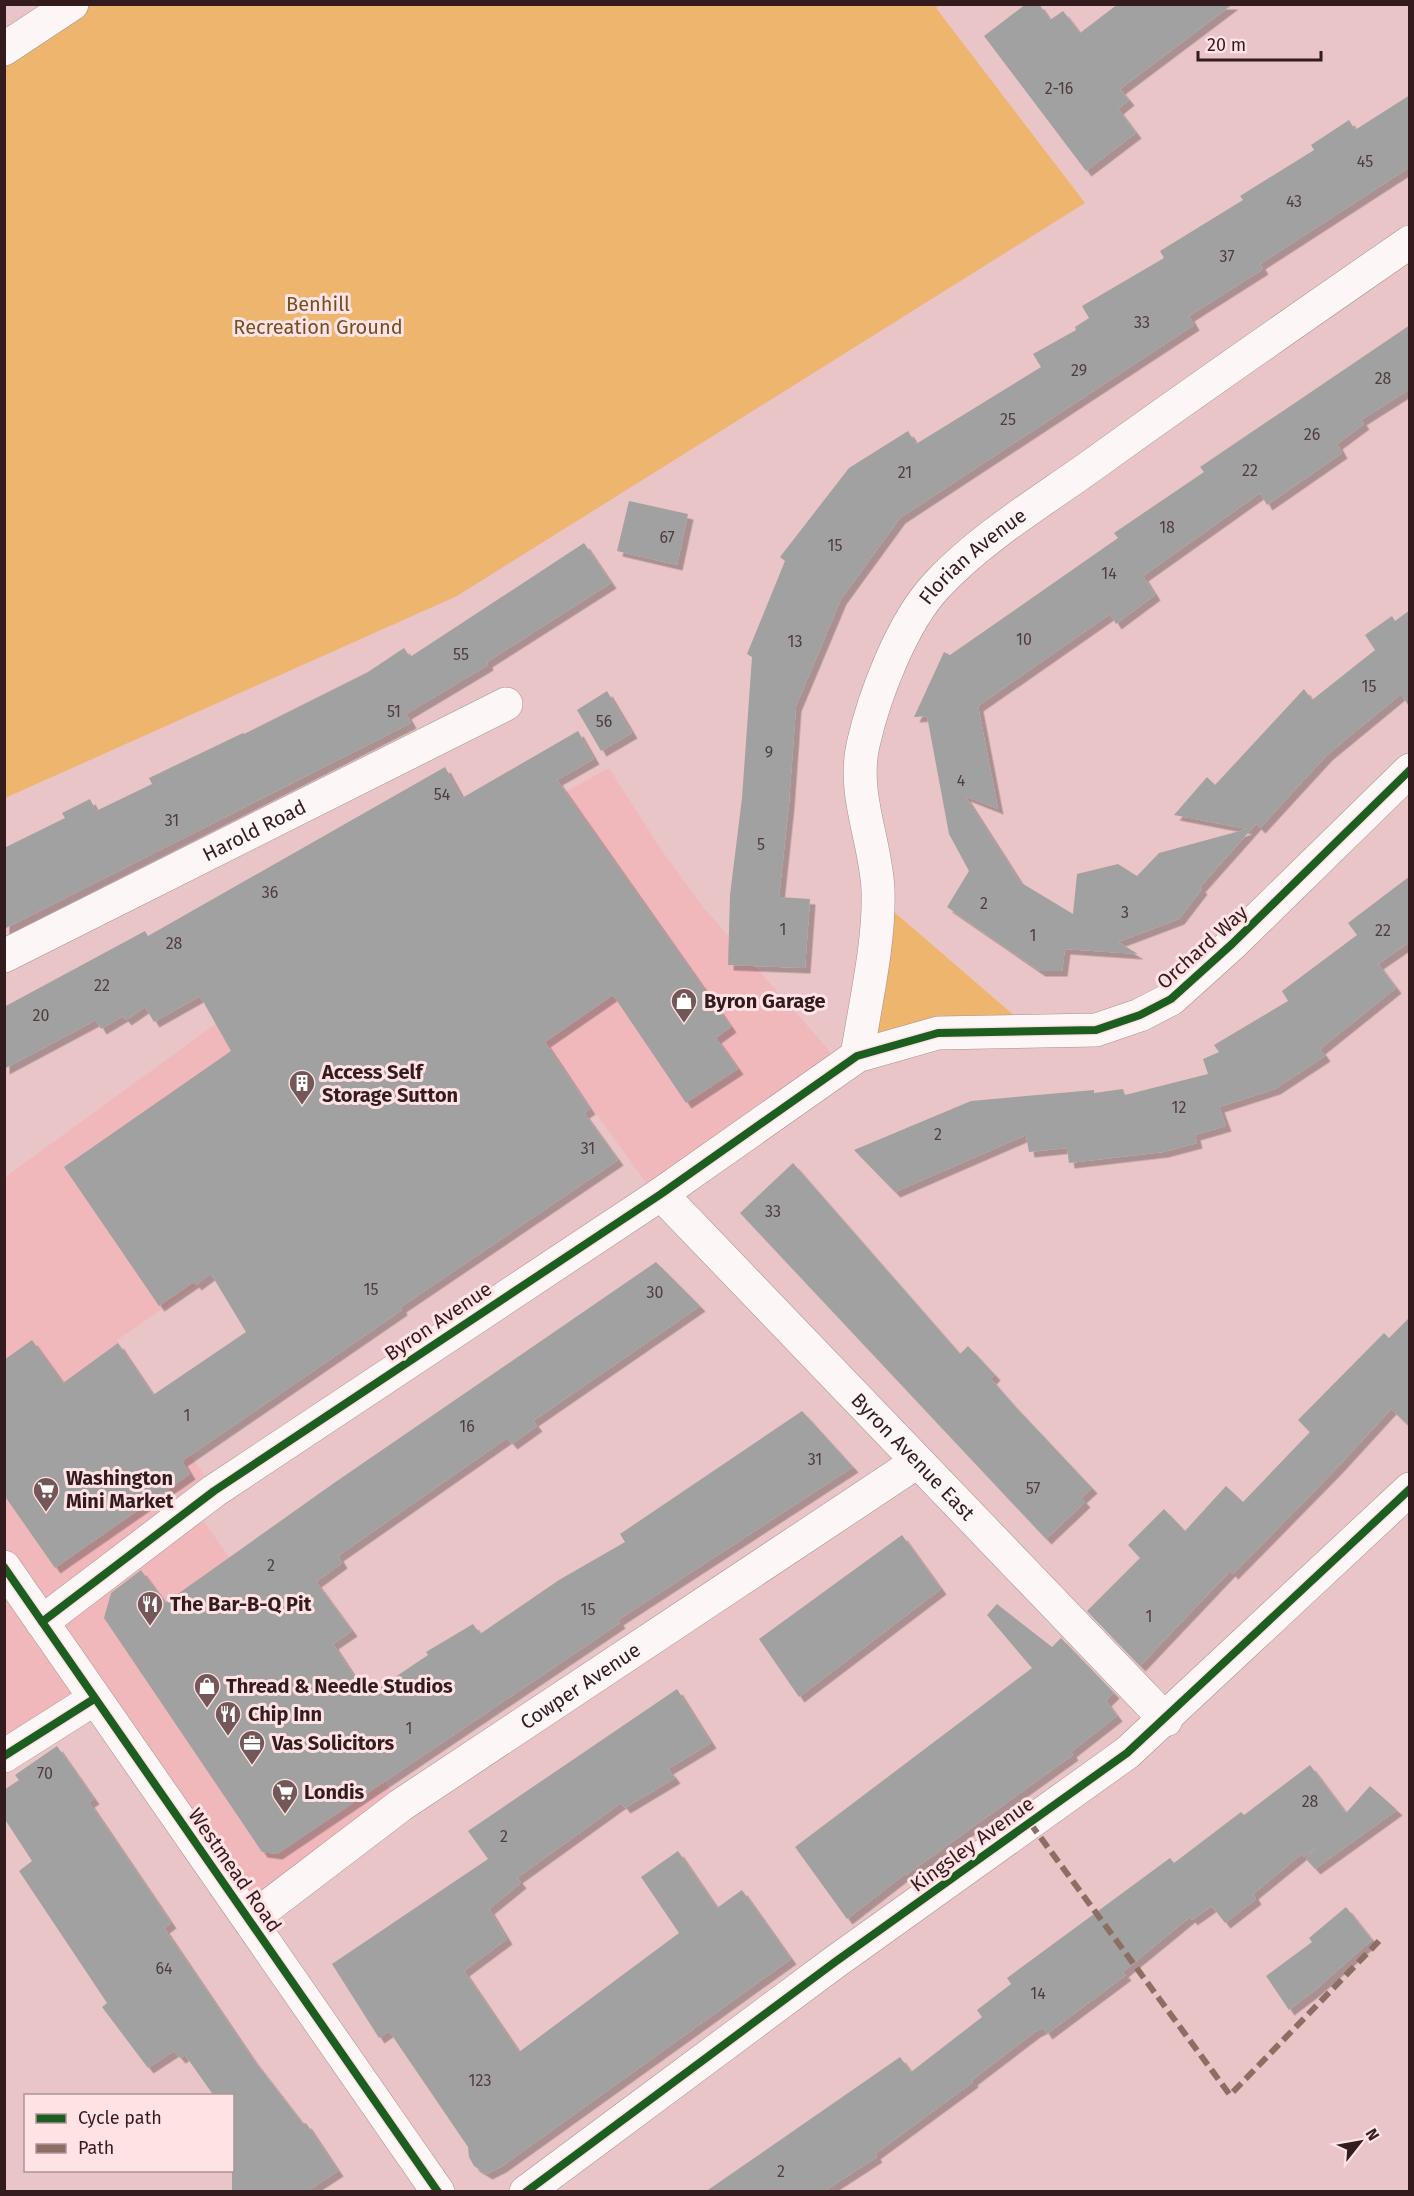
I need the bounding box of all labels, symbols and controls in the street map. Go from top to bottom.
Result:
scale bar [1198,24,1321,62]
text: 20 m [1207,34,1246,56]
house number: 2-16 [1045,79,1073,98]
house number: 45 [1357,152,1373,171]
house number: 43 [1286,192,1302,211]
house number: 37 [1219,247,1235,266]
park label: Benhill Recreation Ground [233,292,403,339]
house number: 33 [1134,313,1150,332]
house number: 29 [1071,361,1087,380]
house number: 28 [1375,369,1392,388]
house number: 25 [1000,410,1016,429]
house number: 26 [1304,425,1320,444]
house number: 22 [1242,461,1258,480]
house number: 21 [898,463,912,482]
street label: Florian Avenue [914,503,1031,609]
house number: 18 [1159,518,1175,537]
house number: 67 [659,528,675,547]
house number: 15 [828,536,842,555]
house number: 14 [1101,564,1117,583]
house number: 10 [1016,630,1032,649]
house number: 13 [788,632,802,651]
house number: 55 [453,645,469,664]
house number: 15 [1362,677,1376,696]
house number: 51 [387,702,401,721]
house number: 56 [596,712,612,731]
house number: 9 [765,743,773,762]
house number: 4 [957,771,966,790]
house number: 54 [434,785,451,804]
street label: Harold Road [199,794,310,866]
house number: 31 [165,811,179,830]
house number: 5 [757,835,765,854]
house number: 36 [262,883,278,902]
house number: 2 [980,894,988,913]
street label: Orchard Way [1152,900,1252,994]
house number: 3 [1121,903,1129,922]
house number: 1 [780,920,786,939]
house number: 22 [1375,921,1391,940]
house number: 1 [1030,926,1036,945]
house number: 28 [166,934,183,953]
house number: 22 [94,976,110,995]
shop icon: Byron Garage [669,986,699,1024]
place label: Byron Garage [704,989,826,1013]
house number: 20 [33,1006,49,1025]
place label: Access Self Storage Sutton [321,1060,458,1107]
building icon: Access Self Storage Sutton [287,1068,317,1106]
house number: 12 [1172,1098,1186,1117]
house number: 2 [934,1125,942,1144]
house number: 31 [581,1139,595,1158]
house number: 33 [765,1202,781,1221]
street label: Byron Avenue [380,1276,496,1366]
house number: 15 [364,1280,378,1299]
house number: 30 [647,1283,664,1302]
street label: Byron Avenue East [846,1388,980,1526]
house number: 1 [184,1406,190,1425]
house number: 16 [459,1417,475,1436]
house number: 31 [808,1450,822,1469]
place label: Washington Mini Market [66,1466,174,1513]
supermarket icon: Washington Mini Market [31,1475,61,1513]
house number: 57 [1026,1479,1040,1498]
house number: 2 [267,1556,275,1575]
restaurant icon: The Bar-B-Q Pit [135,1589,165,1627]
place label: The Bar-B-Q Pit [170,1592,312,1616]
house number: 15 [581,1600,595,1619]
house number: 1 [1146,1607,1152,1626]
street label: Cowper Avenue [516,1637,645,1734]
shop icon: Thread & Needle Studios [192,1671,222,1709]
place label: Thread & Needle Studios [226,1674,453,1698]
restaurant icon: Chip Inn [213,1699,243,1737]
place label: Chip Inn [248,1702,322,1726]
house number: 1 [406,1719,412,1738]
office icon: Vas Solicitors [237,1728,267,1766]
place label: Vas Solicitors [271,1731,394,1755]
house number: 70 [37,1764,53,1783]
supermarket icon: Londis [270,1777,300,1815]
place label: Londis [304,1780,365,1804]
street label: Kingsley Avenue [906,1791,1038,1897]
house number: 28 [1302,1792,1319,1811]
street label: Westmead Road [183,1803,287,1937]
house number: 2 [500,1827,508,1846]
house number: 64 [155,1959,173,1978]
house number: 14 [1030,1984,1046,2003]
house number: 123 [469,2071,491,2090]
legend [24,2094,234,2172]
text: Cycle path [78,2107,162,2129]
north arrow [1330,2112,1390,2172]
text: N [1362,2125,1383,2144]
text: Path [78,2137,114,2159]
house number: 2 [777,2162,785,2181]

